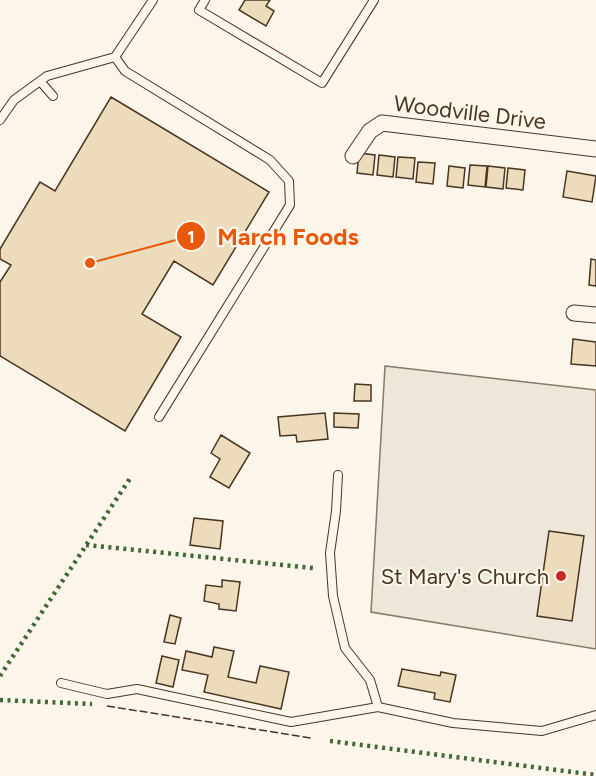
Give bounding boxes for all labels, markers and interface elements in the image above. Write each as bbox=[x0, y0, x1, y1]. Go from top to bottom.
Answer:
street label: Woodville Drive bbox=[392, 90, 548, 135]
callout: March Foods bbox=[176, 215, 371, 257]
text: March Foods bbox=[217, 222, 359, 251]
text: 1 bbox=[187, 226, 195, 248]
place label: St Mary's Church bbox=[381, 563, 549, 590]
marker: St Mary's Church bbox=[554, 569, 568, 583]

